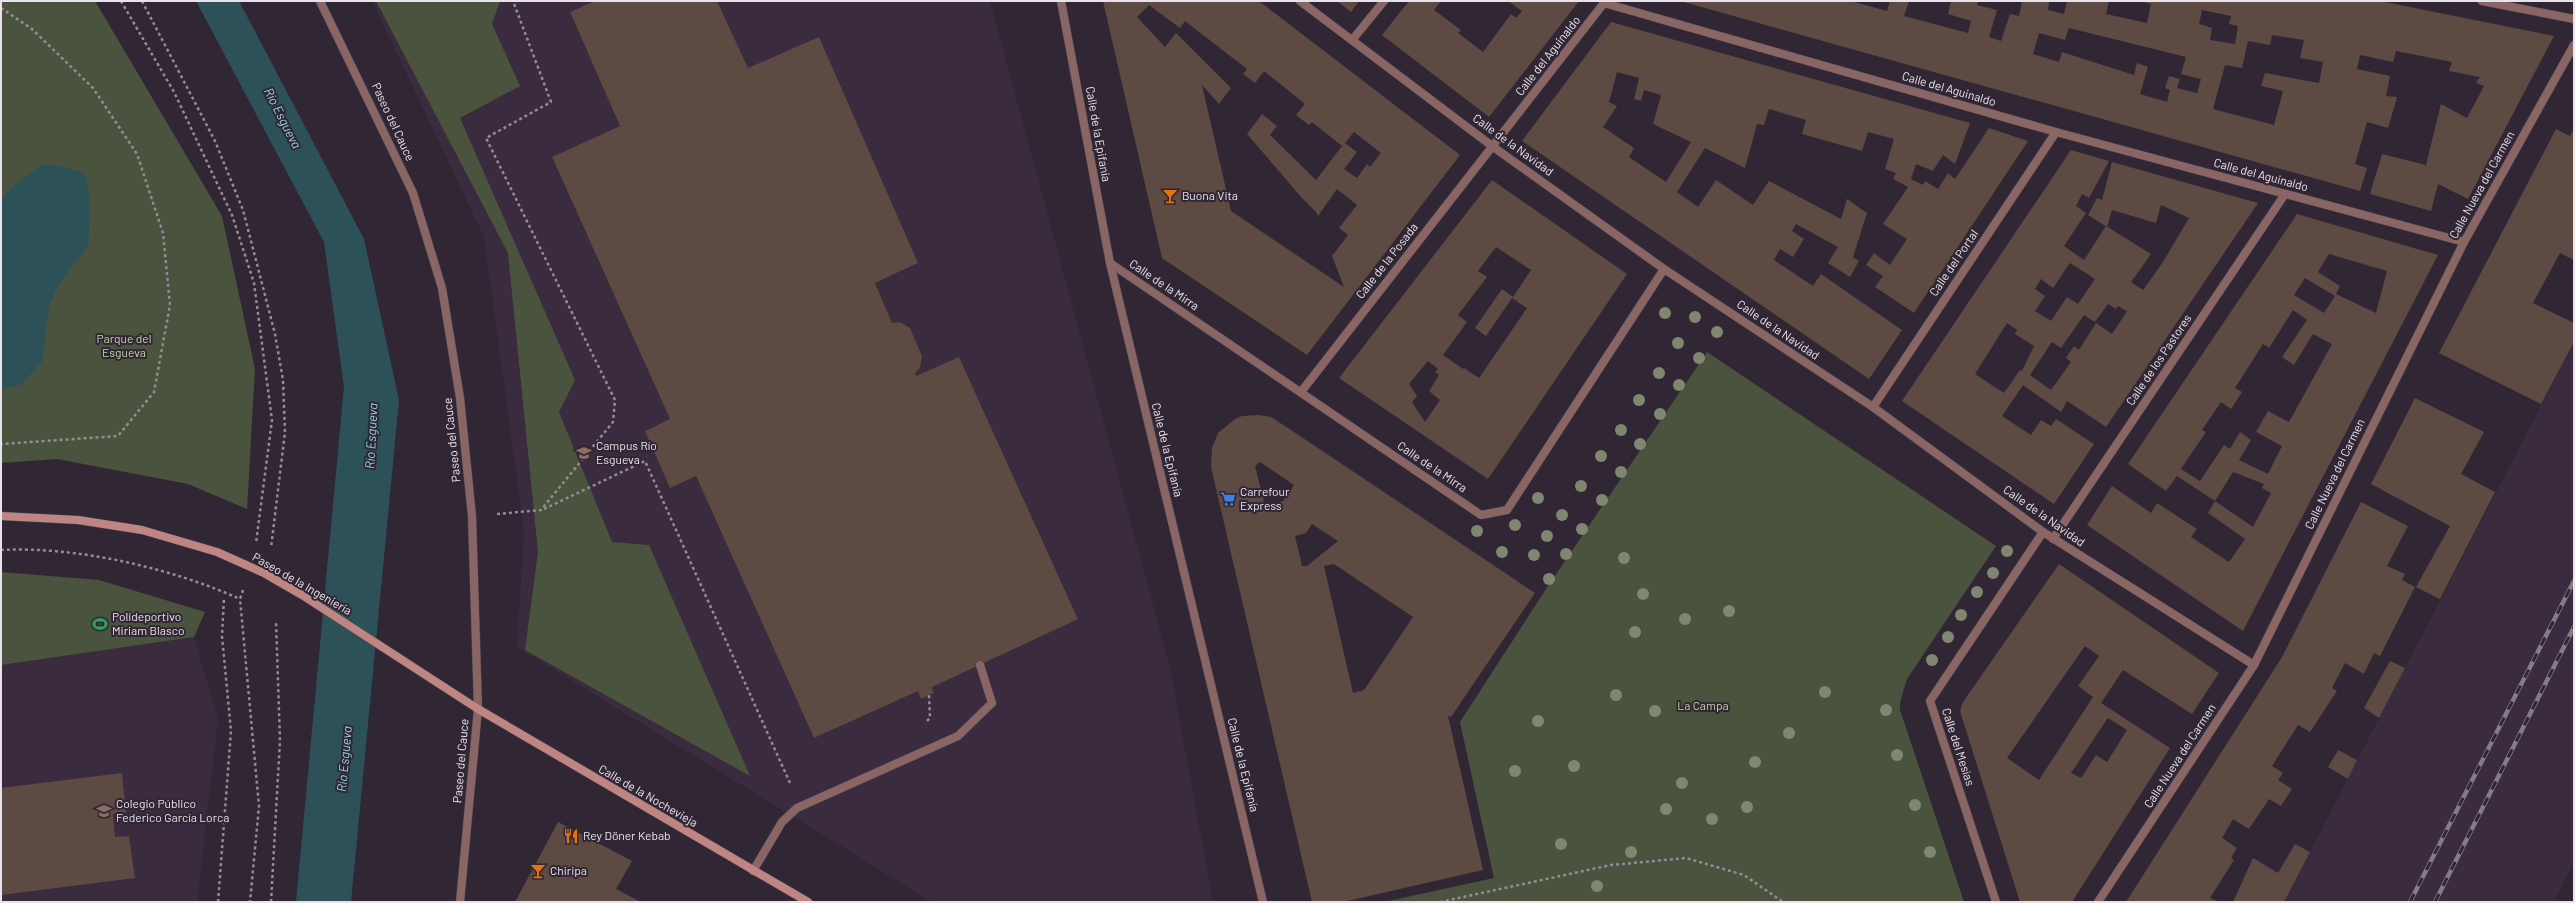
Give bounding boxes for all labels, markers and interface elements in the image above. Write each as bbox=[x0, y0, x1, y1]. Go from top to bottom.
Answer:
street label: Calle del Aguinaldo bbox=[1512, 13, 1583, 98]
street label: Calle del Aguinaldo bbox=[1901, 68, 1998, 108]
street label: Paseo del Cauce bbox=[370, 80, 418, 163]
water label: Río Esgueva bbox=[261, 85, 305, 151]
street label: Calle de la Epifanía bbox=[1084, 85, 1114, 183]
street label: Calle de la Navidad bbox=[1470, 110, 1557, 178]
street label: Calle Nueva del Carmen bbox=[2446, 128, 2517, 241]
street label: Calle del Aguinaldo bbox=[2213, 155, 2310, 193]
bar icon: Buona Vita bbox=[1161, 187, 1179, 205]
place label: Buona Vita bbox=[1182, 188, 1238, 202]
street label: Calle de la Posada bbox=[1352, 220, 1420, 301]
street label: Calle del Portal bbox=[1926, 227, 1980, 298]
street label: Calle de la Mirra bbox=[1127, 256, 1202, 313]
street label: Calle de la Navidad bbox=[1735, 296, 1822, 362]
street label: Calle de los Pastores bbox=[2123, 311, 2194, 408]
park label: Parque del Esgueva bbox=[97, 331, 152, 359]
street label: Paseo del Cauce bbox=[440, 397, 462, 483]
street label: Calle de la Epifanía bbox=[1149, 401, 1186, 498]
water label: Río Esgueva bbox=[361, 402, 381, 469]
street label: Calle Nueva del Carmen bbox=[2301, 416, 2367, 531]
place label: Campus Río Esgueva bbox=[596, 438, 657, 466]
street label: Calle de la Mirra bbox=[1395, 438, 1470, 495]
school or university icon: Campus Río Esgueva bbox=[575, 444, 593, 462]
street label: Calle de la Navidad bbox=[2001, 482, 2088, 549]
place label: Carrefour Express bbox=[1240, 484, 1290, 512]
supermarket icon: Carrefour Express bbox=[1219, 490, 1237, 508]
street label: Paseo de la Ingeniería bbox=[250, 549, 355, 617]
place label: Polideportivo Miriam Blasco bbox=[112, 609, 184, 637]
sports icon: Polideportivo Miriam Blasco bbox=[91, 615, 109, 633]
park label: La Campa bbox=[1677, 698, 1729, 712]
street label: Calle Nueva del Carmen bbox=[2140, 701, 2218, 810]
street label: Calle del Mesías bbox=[1940, 706, 1978, 788]
street label: Calle de la Epifanía bbox=[1225, 716, 1262, 813]
street label: Paseo del Cauce bbox=[449, 718, 471, 804]
water label: Río Esgueva bbox=[333, 725, 355, 793]
street label: Calle de la Nochevieja bbox=[596, 761, 701, 829]
place label: Colegio Público Federico García Lorca bbox=[116, 796, 229, 824]
school or university icon: Colegio Público Federico García Lorca bbox=[95, 802, 113, 820]
restaurant icon: Rey Döner Kebab bbox=[562, 827, 580, 845]
place label: Rey Döner Kebab bbox=[583, 828, 671, 842]
bar icon: Chiripa bbox=[529, 862, 547, 880]
place label: Chiripa bbox=[550, 863, 587, 877]

